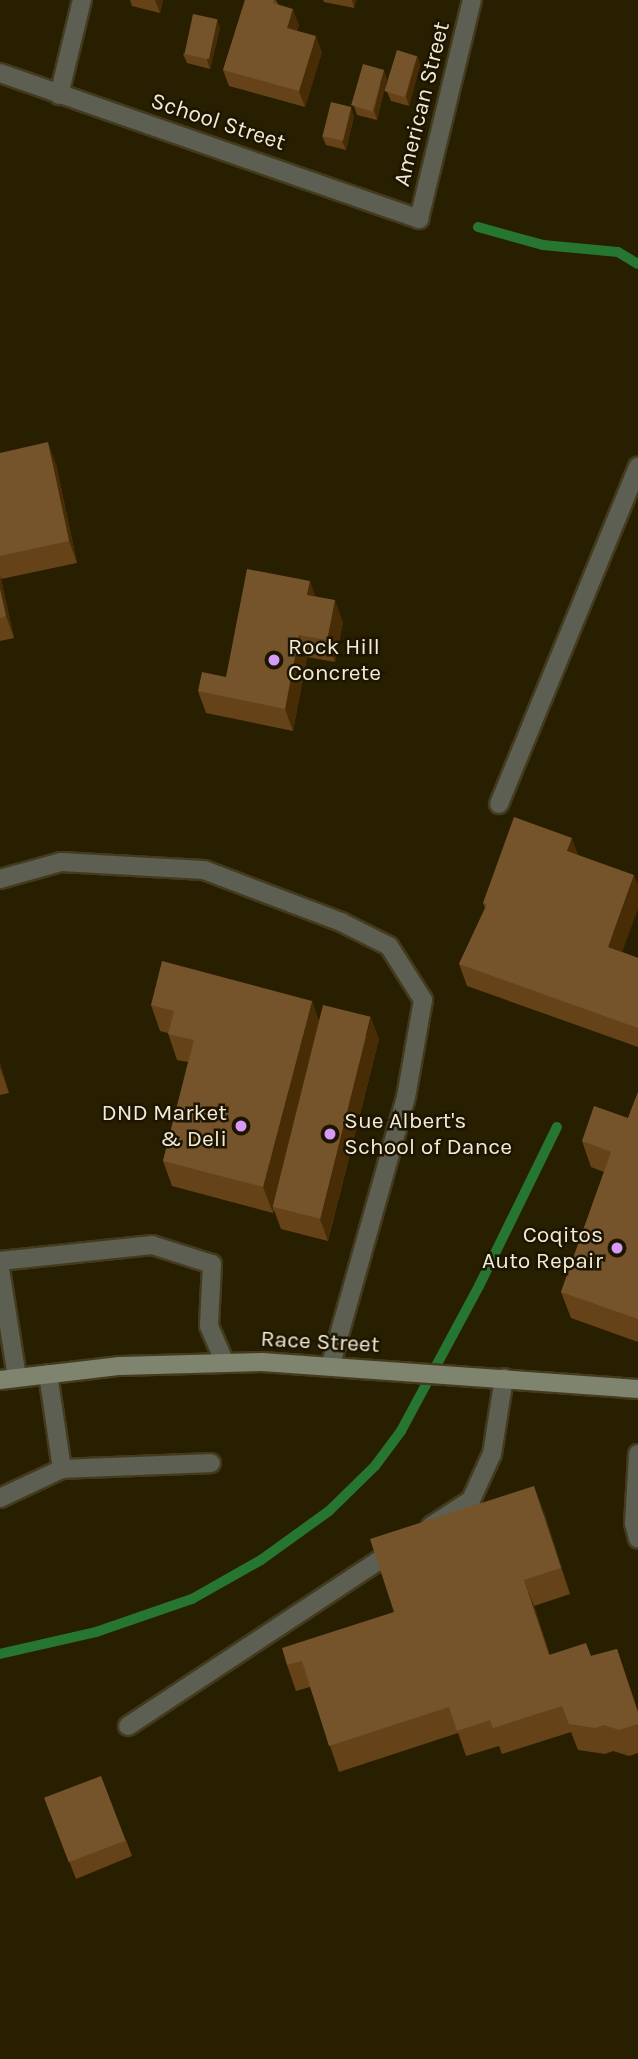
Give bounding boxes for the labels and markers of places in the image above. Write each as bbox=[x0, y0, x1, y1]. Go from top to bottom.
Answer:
place label: Rock Hill Concrete bbox=[288, 633, 381, 687]
marker: Rock Hill Concrete bbox=[266, 652, 282, 668]
place label: DND Market & Deli bbox=[102, 1099, 227, 1153]
place label: Sue Albert's School of Dance bbox=[344, 1107, 512, 1161]
marker: DND Market & Deli bbox=[233, 1118, 249, 1134]
marker: Sue Albert's School of Dance bbox=[322, 1126, 338, 1142]
place label: Coqitos Auto Repair bbox=[482, 1221, 603, 1275]
marker: Coqitos Auto Repair bbox=[609, 1240, 625, 1256]

